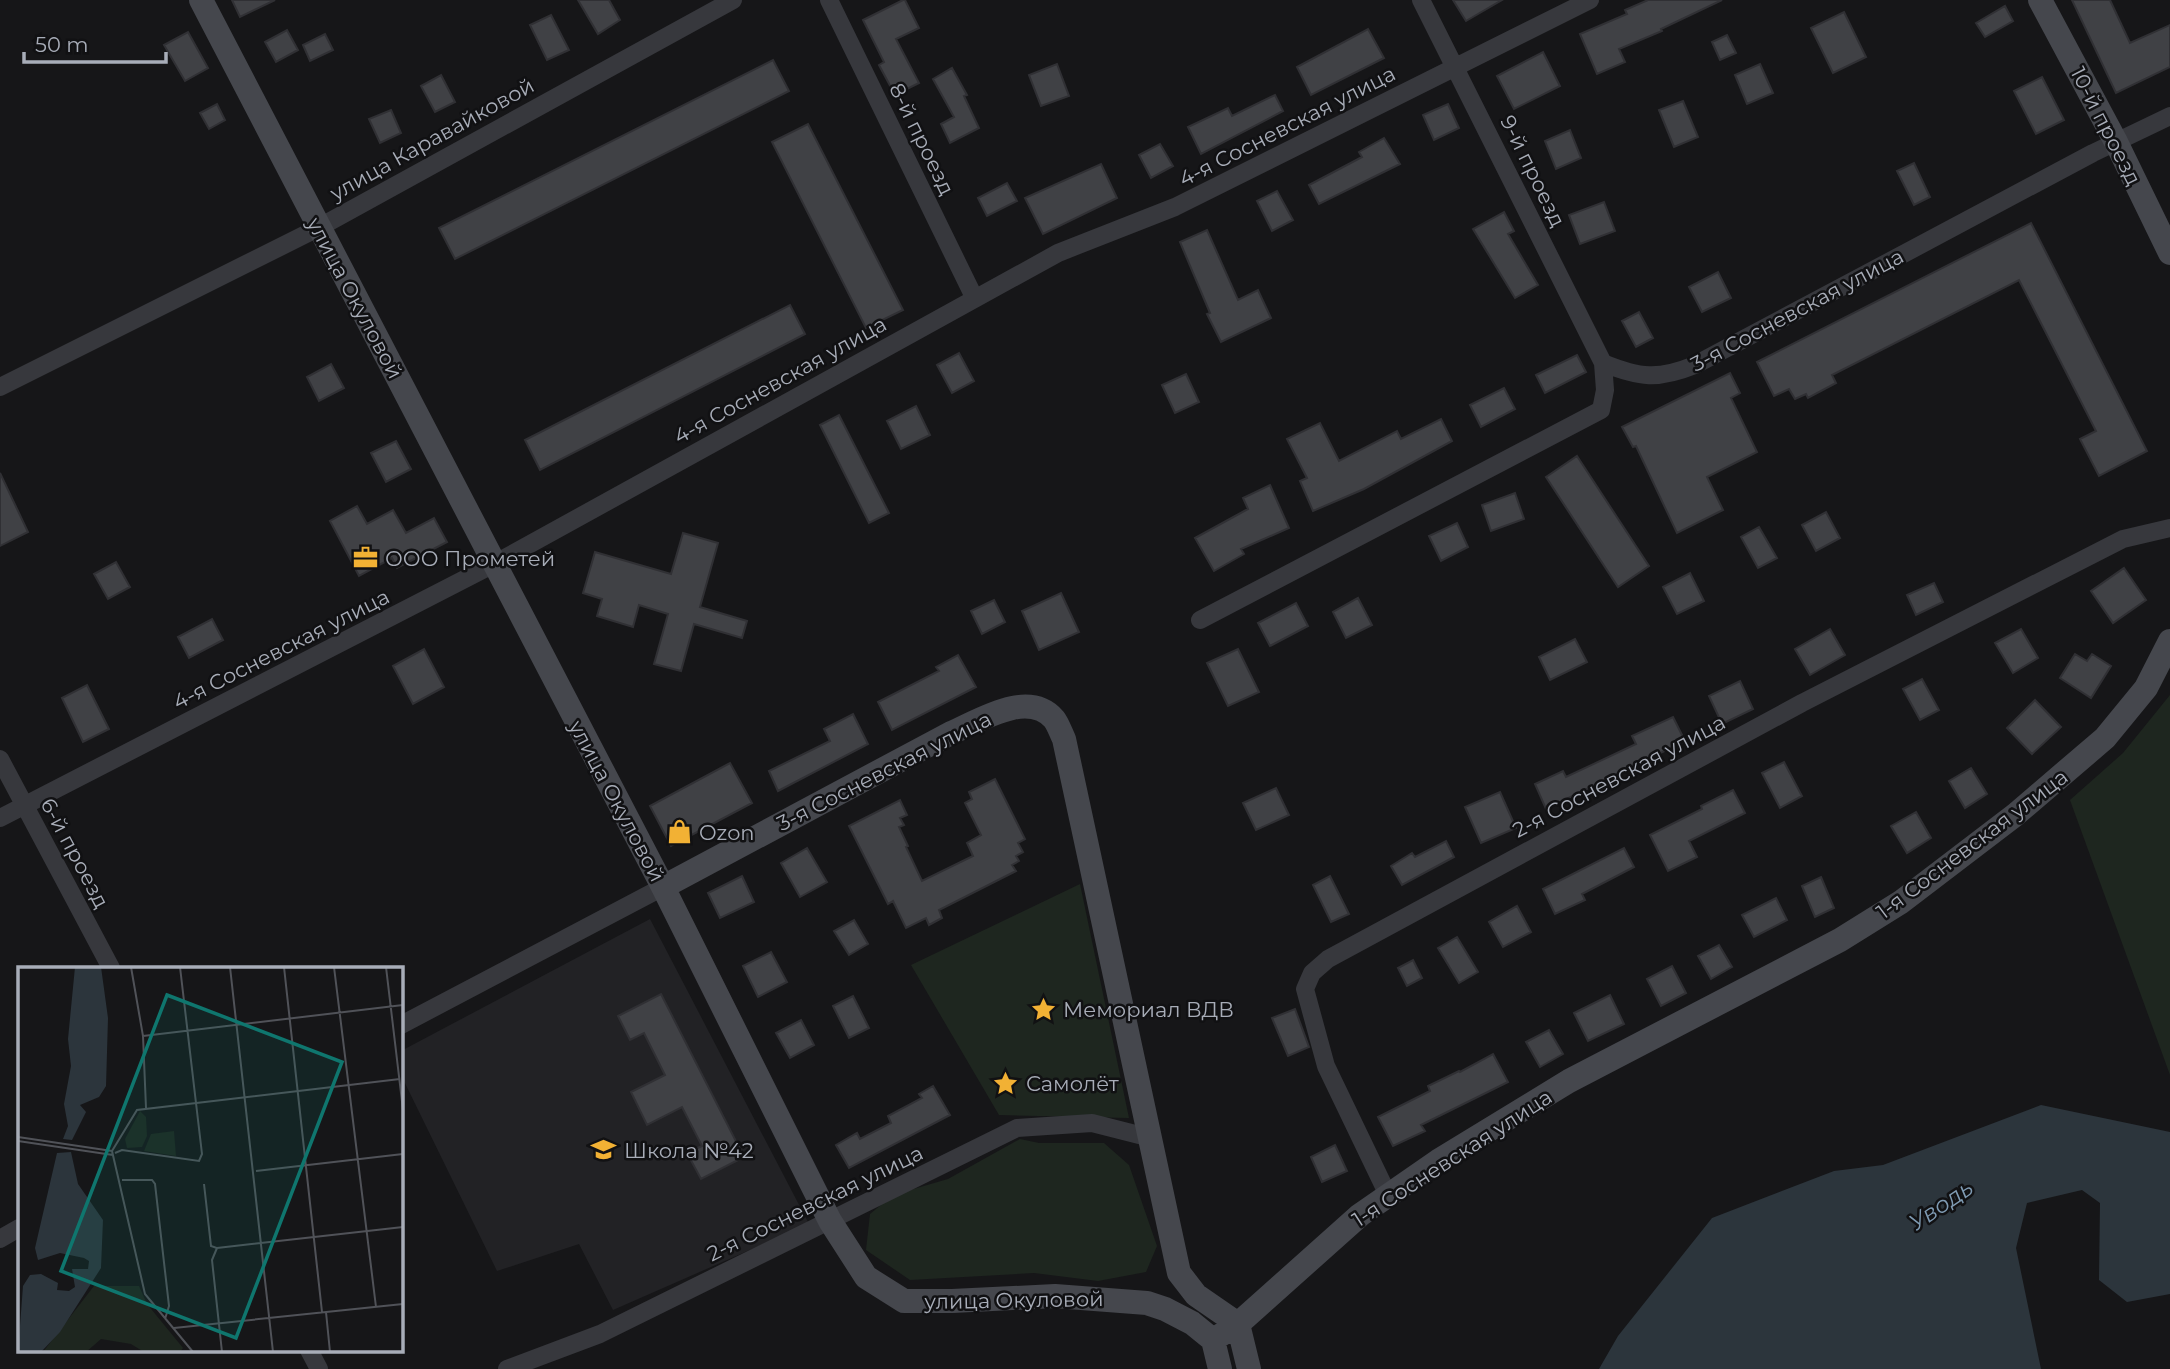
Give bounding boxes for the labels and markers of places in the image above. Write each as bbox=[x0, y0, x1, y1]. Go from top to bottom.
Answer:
office icon: ООО Прометей bbox=[351, 544, 379, 572]
place label: ООО Прометей bbox=[385, 546, 555, 571]
shop icon: Ozon bbox=[665, 818, 693, 846]
place label: Ozon bbox=[699, 820, 755, 845]
place icon: Мемориал ВДВ bbox=[1029, 995, 1057, 1023]
place label: Мемориал ВДВ bbox=[1063, 997, 1234, 1022]
place icon: Самолёт bbox=[992, 1069, 1020, 1097]
place label: Самолёт bbox=[1026, 1071, 1119, 1096]
school or university icon: Школа №42 bbox=[590, 1136, 618, 1164]
place label: Школа №42 bbox=[624, 1138, 754, 1163]

